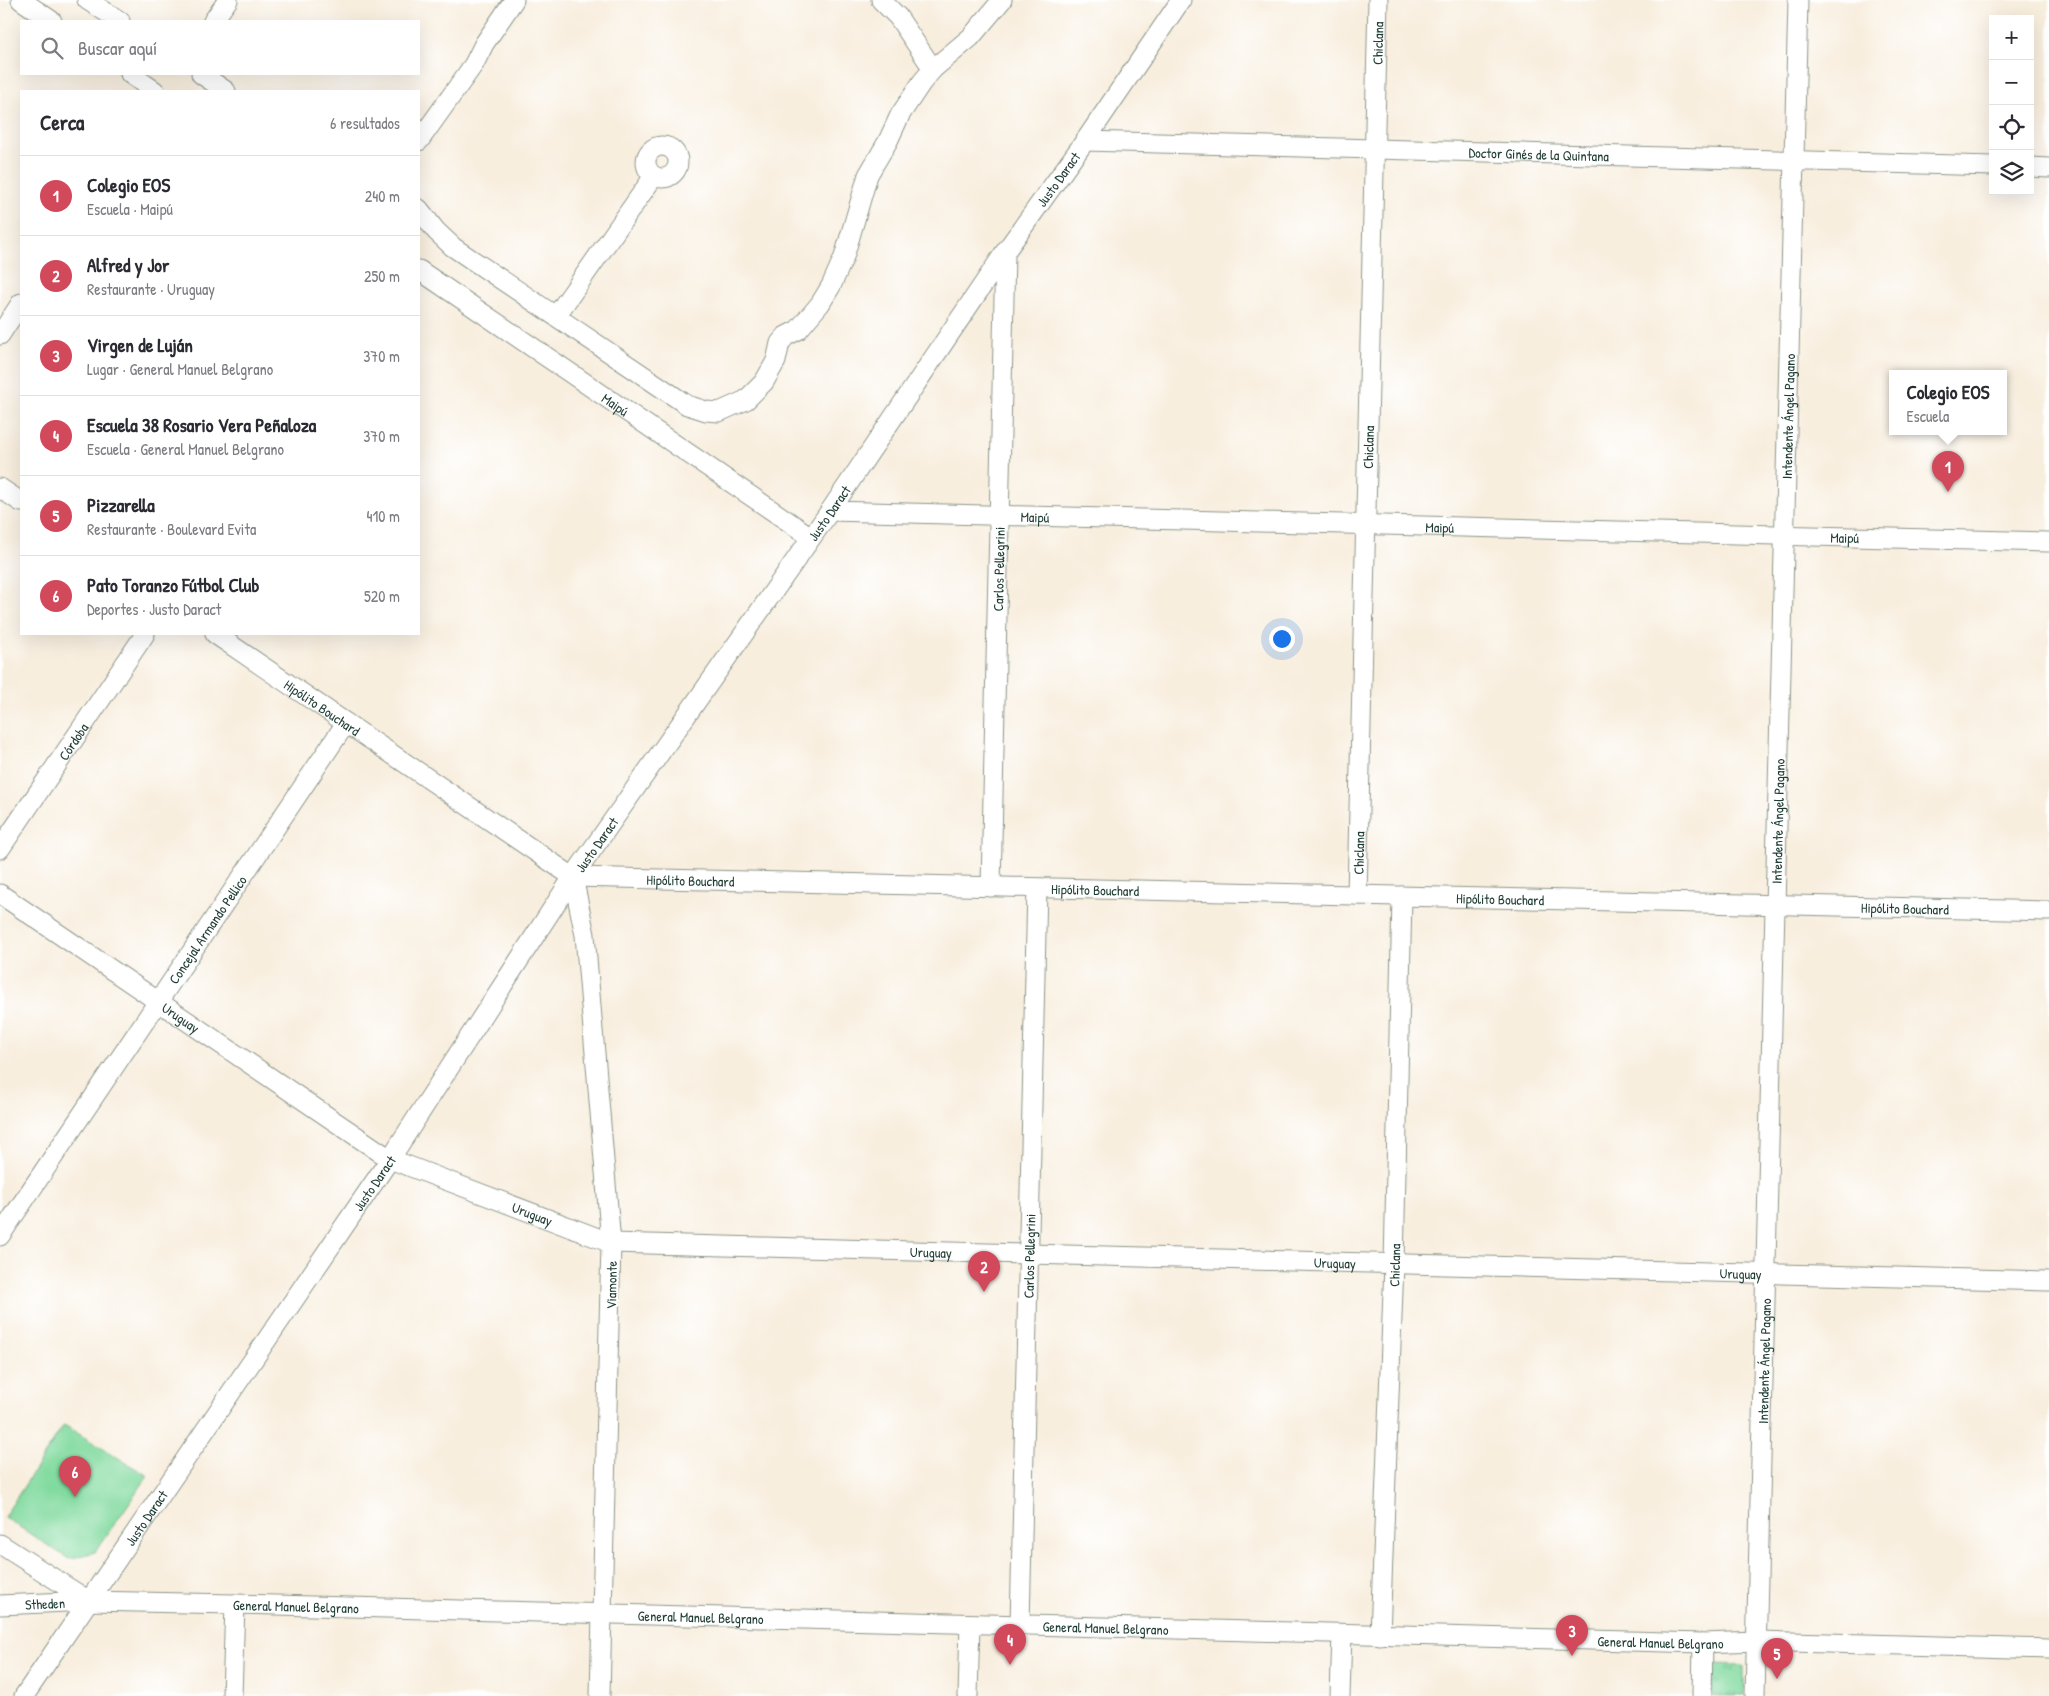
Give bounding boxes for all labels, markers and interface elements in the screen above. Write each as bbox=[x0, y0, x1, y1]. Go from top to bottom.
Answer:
map controls bbox=[1989, 15, 2034, 195]
button: + bbox=[1989, 15, 2034, 60]
search box bbox=[20, 20, 420, 75]
street label: Chiclana bbox=[1367, 21, 1387, 65]
icon: search bbox=[38, 34, 66, 62]
text: Buscar aquí bbox=[78, 35, 157, 61]
button: − bbox=[1989, 60, 2034, 105]
button: locate bbox=[1989, 105, 2034, 150]
text: Cerca bbox=[40, 108, 84, 137]
text: 6 resultados bbox=[330, 112, 400, 134]
street label: Doctor Ginés de la Quintana bbox=[1468, 142, 1610, 165]
street label: Justo Daract bbox=[1032, 148, 1084, 210]
button: layers bbox=[1989, 150, 2034, 195]
text: Colegio EOS bbox=[87, 172, 170, 198]
text: 1 bbox=[53, 185, 59, 207]
text: 240 m bbox=[365, 185, 400, 207]
text: Escuela · Maipú bbox=[87, 198, 173, 220]
text: Alfred y Jor bbox=[87, 252, 169, 278]
text: 2 bbox=[52, 265, 60, 287]
text: 250 m bbox=[364, 265, 400, 287]
text: Restaurante · Uruguay bbox=[87, 278, 215, 300]
text: Virgen de Luján bbox=[87, 332, 193, 358]
text: 3 bbox=[52, 345, 60, 367]
text: 370 m bbox=[363, 345, 400, 367]
street label: Intendente Ángel Pagano bbox=[1776, 353, 1799, 479]
text: Lugar · General Manuel Belgrano bbox=[87, 358, 273, 380]
popup bbox=[1889, 370, 2007, 435]
text: Colegio EOS bbox=[1906, 379, 1990, 405]
street label: Maipú bbox=[599, 388, 633, 420]
text: Escuela bbox=[1906, 405, 1949, 427]
text: Escuela 38 Rosario Vera Peñaloza bbox=[87, 412, 316, 438]
text: 4 bbox=[53, 425, 59, 447]
text: 370 m bbox=[363, 425, 400, 447]
street label: Chiclana bbox=[1358, 425, 1378, 469]
text: Escuela · General Manuel Belgrano bbox=[87, 438, 284, 460]
pin: 1 bbox=[1932, 451, 1964, 492]
street label: Justo Daract bbox=[803, 481, 854, 544]
text: Pizzarella bbox=[87, 492, 155, 518]
text: 5 bbox=[53, 505, 59, 527]
text: 410 m bbox=[366, 505, 400, 527]
street label: Maipú bbox=[1020, 506, 1050, 527]
street label: Maipú bbox=[1425, 517, 1455, 537]
text: Restaurante · Boulevard Evita bbox=[87, 518, 256, 540]
street label: Carlos Pellegrini bbox=[988, 526, 1009, 612]
street label: Maipú bbox=[1830, 527, 1860, 548]
text: Pato Toranzo Fútbol Club bbox=[87, 572, 259, 598]
text: 6 bbox=[53, 585, 59, 607]
text: 520 m bbox=[364, 585, 400, 607]
text: Deportes · Justo Daract bbox=[87, 598, 221, 620]
your location bbox=[1269, 626, 1295, 652]
street label: Hipólito Bouchard bbox=[281, 674, 365, 740]
street label: Córdoba bbox=[53, 718, 92, 764]
street label: Intendente Ángel Pagano bbox=[1766, 758, 1789, 884]
street label: Justo Daract bbox=[570, 813, 622, 876]
street label: Chiclana bbox=[1348, 831, 1368, 875]
street label: Hipólito Bouchard bbox=[646, 869, 735, 890]
street label: Concejal Armando Pellico bbox=[164, 871, 250, 987]
street label: Hipólito Bouchard bbox=[1051, 879, 1140, 900]
street label: Hipólito Bouchard bbox=[1456, 888, 1545, 909]
street label: Hipólito Bouchard bbox=[1861, 897, 1950, 918]
street label: Uruguay bbox=[158, 997, 204, 1038]
street label: Justo Daract bbox=[348, 1151, 400, 1214]
street label: Uruguay bbox=[510, 1197, 556, 1230]
street label: Carlos Pellegrini bbox=[1018, 1214, 1040, 1299]
street label: Uruguay bbox=[910, 1241, 952, 1263]
street label: Chiclana bbox=[1384, 1243, 1404, 1287]
pin: 2 bbox=[968, 1251, 1000, 1292]
street label: Uruguay bbox=[1314, 1252, 1356, 1273]
street label: Viamonte bbox=[601, 1260, 621, 1309]
street label: Uruguay bbox=[1719, 1263, 1762, 1284]
street label: Intendente Ángel Pagano bbox=[1752, 1298, 1775, 1424]
pin: 6 bbox=[59, 1456, 91, 1497]
street label: Justo Daract bbox=[120, 1486, 171, 1549]
street label: Stheden bbox=[24, 1593, 65, 1613]
street label: General Manuel Belgrano bbox=[233, 1594, 359, 1617]
street label: General Manuel Belgrano bbox=[638, 1605, 764, 1628]
pin: 3 bbox=[1556, 1615, 1588, 1656]
street label: General Manuel Belgrano bbox=[1042, 1616, 1169, 1639]
pin: 4 bbox=[994, 1624, 1026, 1665]
street label: General Manuel Belgrano bbox=[1597, 1631, 1724, 1653]
pin: 5 bbox=[1761, 1638, 1793, 1679]

